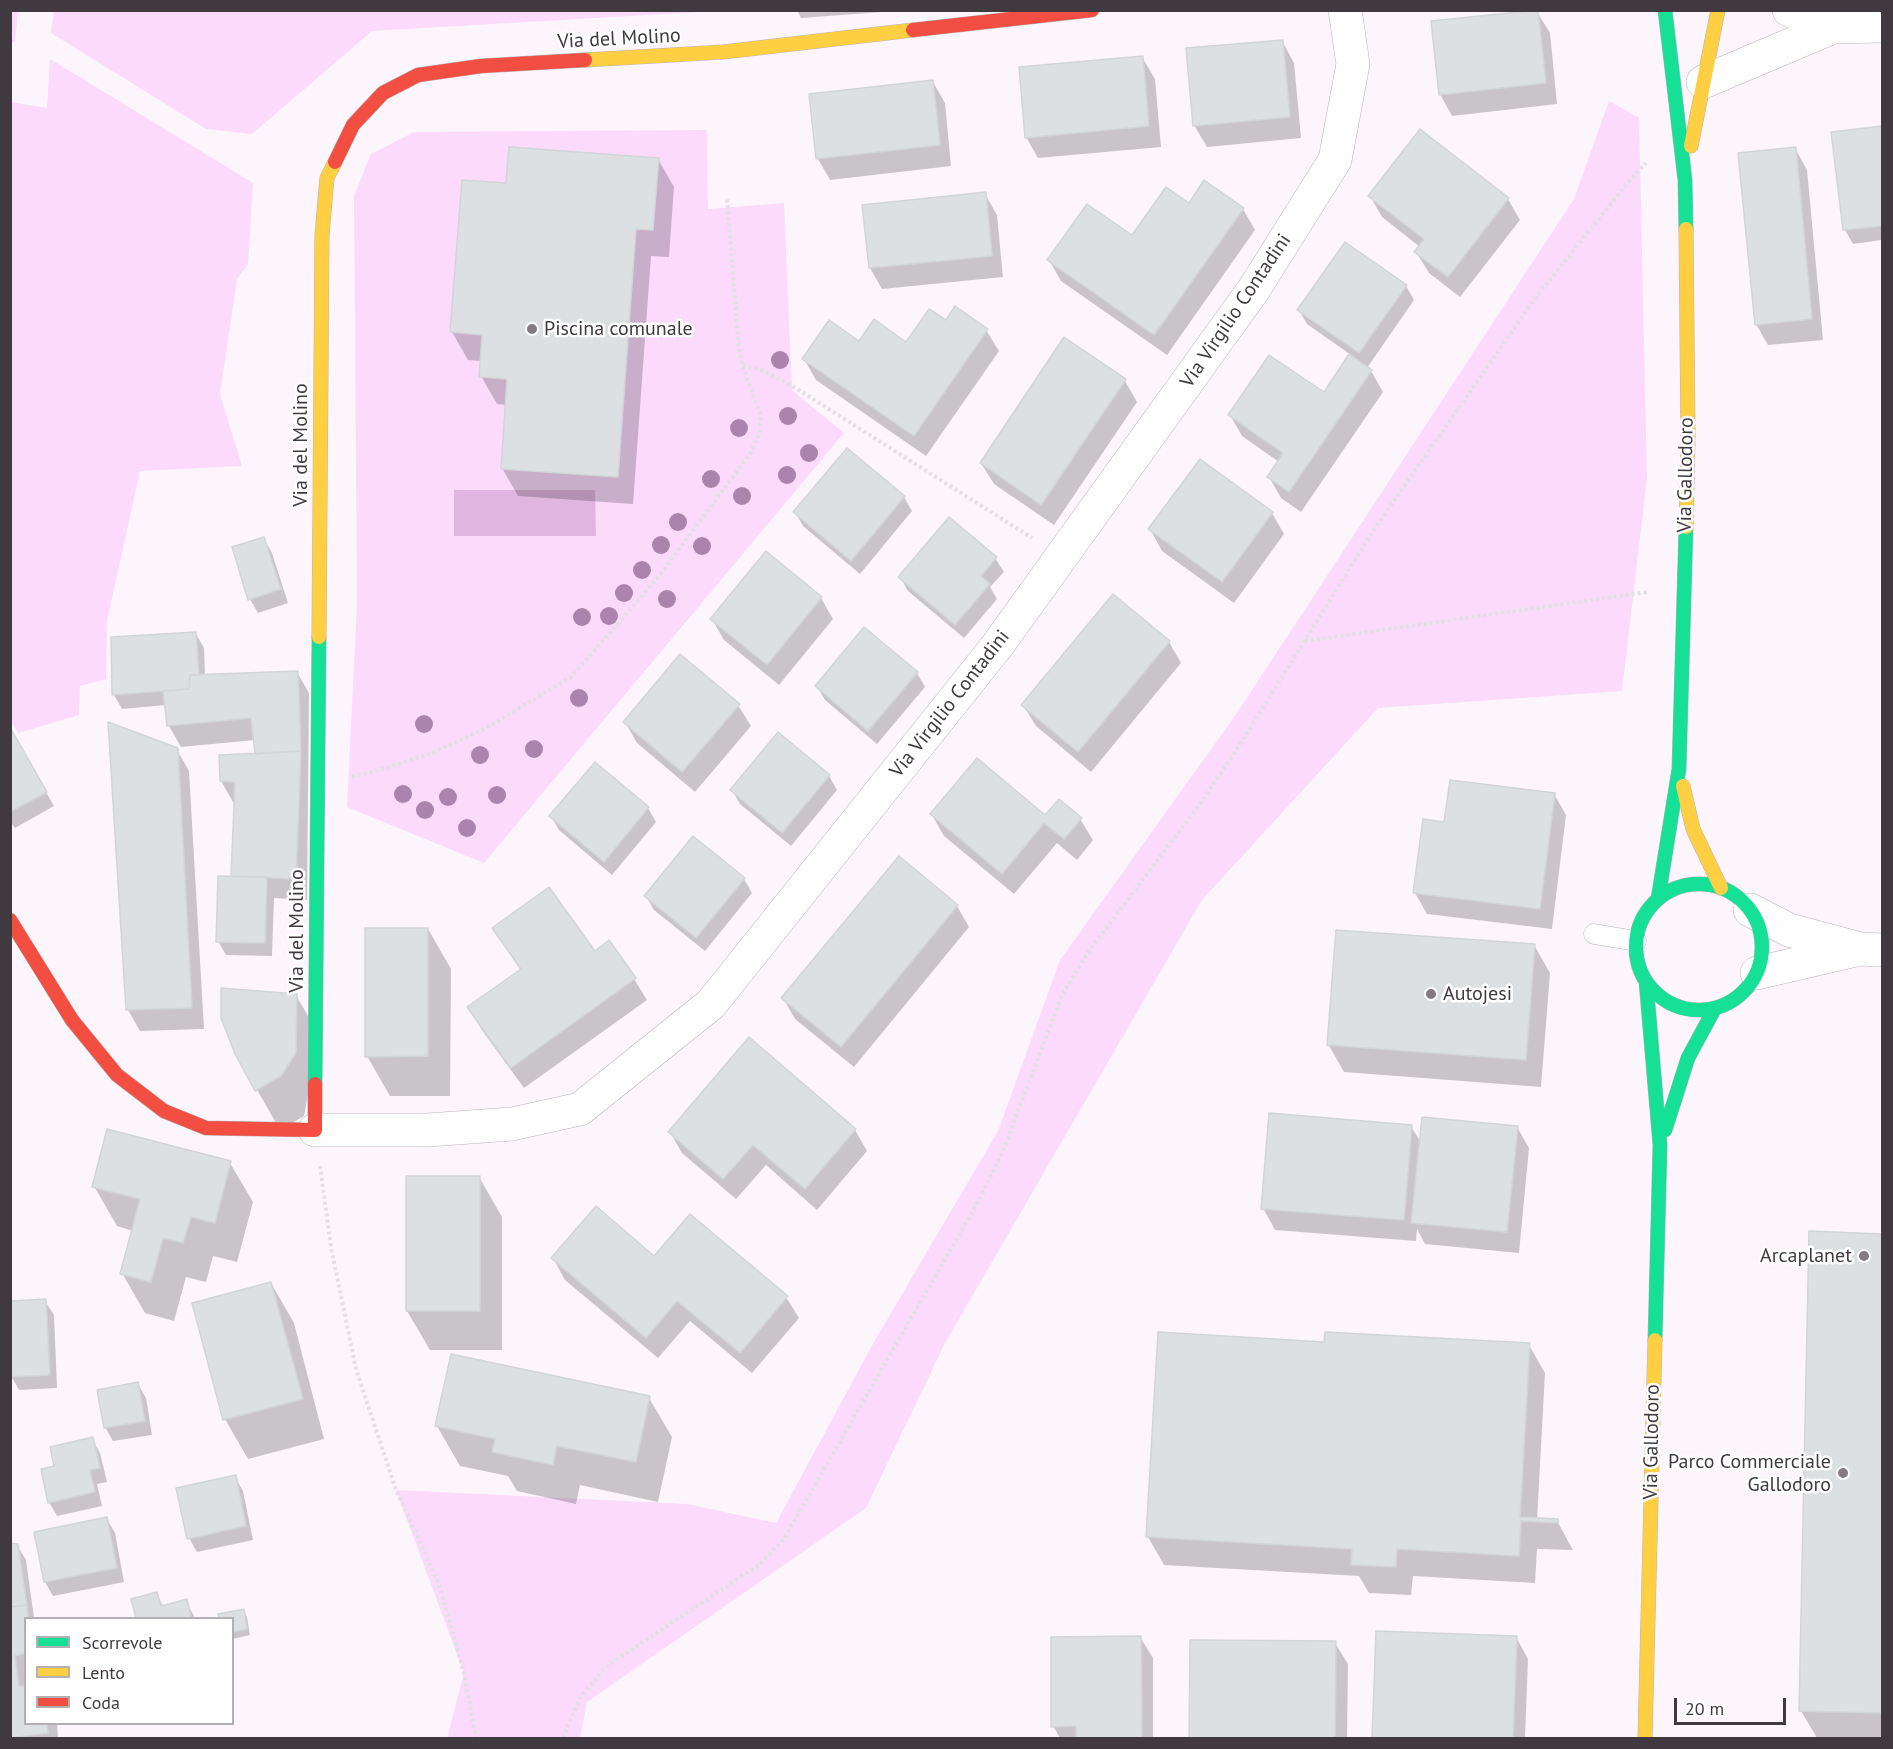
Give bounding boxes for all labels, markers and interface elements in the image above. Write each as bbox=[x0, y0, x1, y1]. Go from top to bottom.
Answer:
street label: Via del Molino bbox=[557, 24, 681, 54]
street label: Via Virgilio Contadini bbox=[1176, 230, 1296, 392]
place label: Piscina comunale bbox=[544, 317, 693, 341]
marker: Piscina comunale bbox=[525, 322, 539, 336]
street label: Via del Molino bbox=[289, 383, 313, 507]
street label: Via Gallodoro bbox=[1673, 417, 1699, 533]
street label: Via Virgilio Contadini bbox=[885, 626, 1015, 782]
street label: Via del Molino bbox=[285, 869, 309, 993]
place label: Autojesi bbox=[1443, 982, 1512, 1006]
marker: Autojesi bbox=[1424, 987, 1438, 1001]
place label: Arcaplanet bbox=[1760, 1244, 1852, 1268]
marker: Arcaplanet bbox=[1857, 1249, 1871, 1263]
street label: Via Gallodoro bbox=[1639, 1384, 1665, 1500]
place label: Parco Commerciale Gallodoro bbox=[1668, 1450, 1831, 1497]
marker: Parco Commerciale Gallodoro bbox=[1836, 1466, 1850, 1480]
legend bbox=[24, 1617, 234, 1725]
text: Scorrevole bbox=[82, 1631, 162, 1654]
text: Lento bbox=[82, 1661, 125, 1684]
scale bar bbox=[1677, 1686, 1790, 1724]
text: Coda bbox=[82, 1691, 120, 1714]
text: 20 m bbox=[1685, 1697, 1724, 1720]

